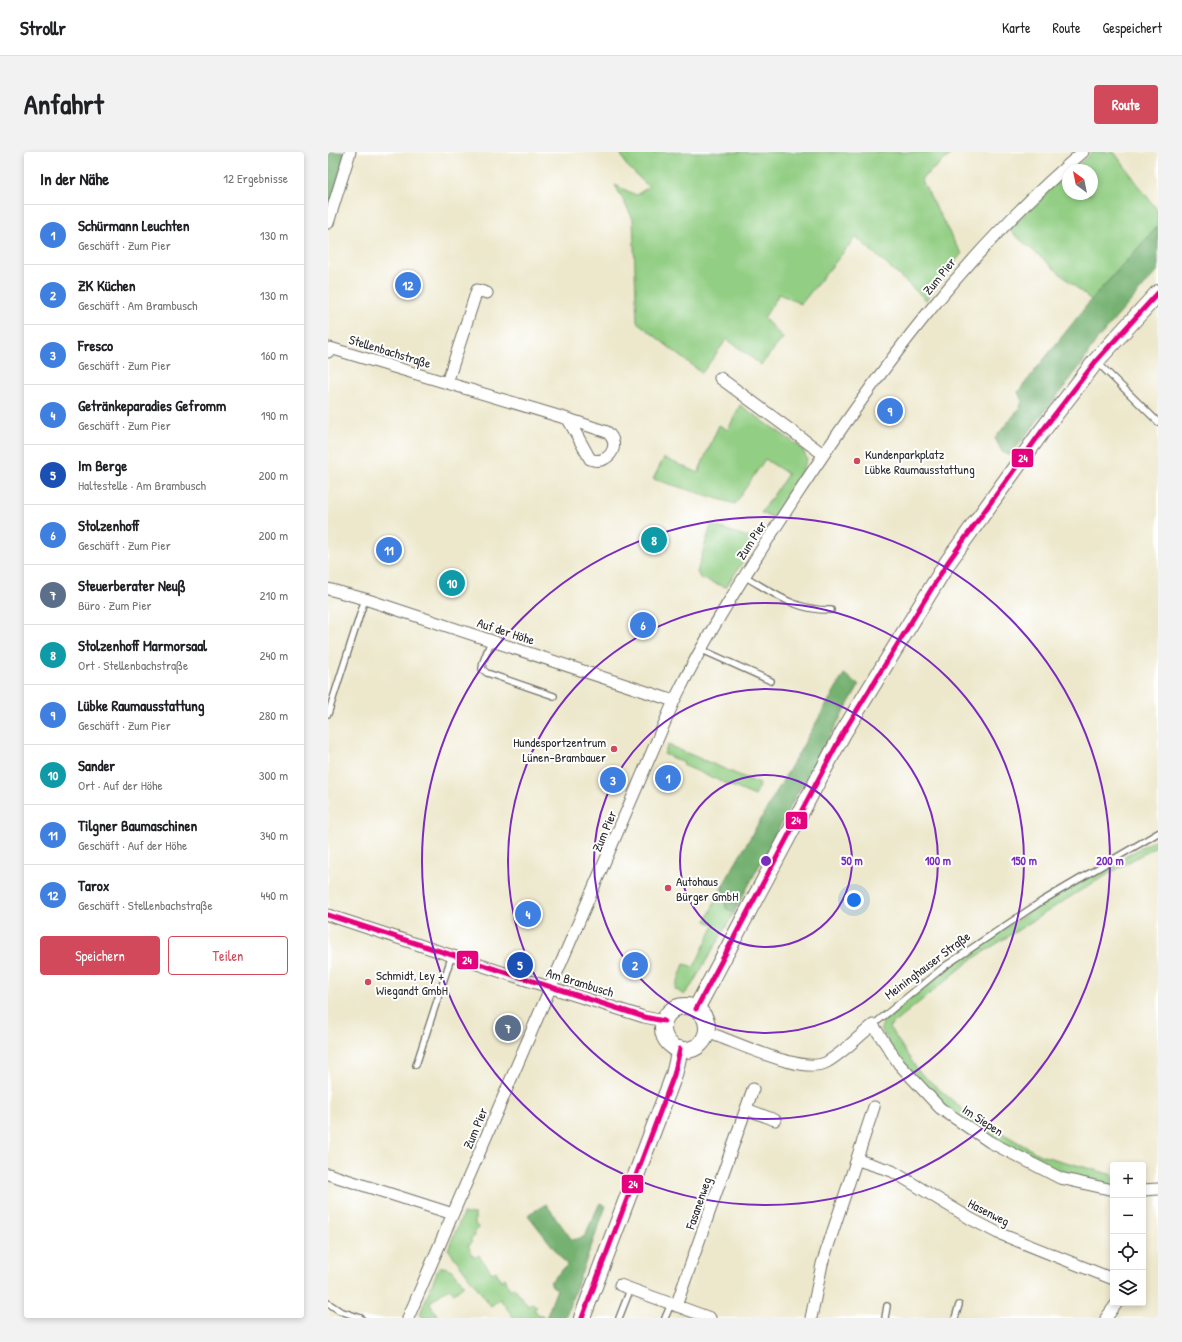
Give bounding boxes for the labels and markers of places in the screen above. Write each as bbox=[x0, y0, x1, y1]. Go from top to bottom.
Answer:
pin: 12 bbox=[395, 270, 421, 300]
pin: 9 bbox=[877, 396, 903, 426]
place label: Kundenparkplatz Lübke Raumausstattung bbox=[865, 445, 975, 478]
marker: Kundenparkplatz Lübke Raumausstattung bbox=[852, 456, 862, 466]
pin: 8 bbox=[641, 525, 667, 555]
pin: 11 bbox=[376, 535, 402, 565]
pin: 10 bbox=[439, 568, 465, 598]
pin: 6 bbox=[630, 610, 656, 640]
place label: Hundesportzentrum Lünen-Brambauer bbox=[513, 733, 606, 766]
marker: Hundesportzentrum Lünen-Brambauer bbox=[609, 744, 619, 754]
pin: 1 bbox=[655, 763, 681, 793]
pin: 3 bbox=[600, 765, 626, 795]
centre of rings bbox=[759, 854, 773, 868]
place label: Autohaus Bürger GmbH bbox=[676, 872, 738, 905]
marker: Autohaus Bürger GmbH bbox=[663, 883, 673, 893]
pin: 4 bbox=[515, 899, 541, 929]
pin: 5 bbox=[507, 950, 533, 980]
pin: 2 bbox=[622, 950, 648, 980]
place label: Schmidt, Ley + Wiegandt GmbH bbox=[376, 966, 448, 999]
marker: Schmidt, Ley + Wiegandt GmbH bbox=[363, 977, 373, 987]
pin: 7 bbox=[495, 1013, 521, 1043]

